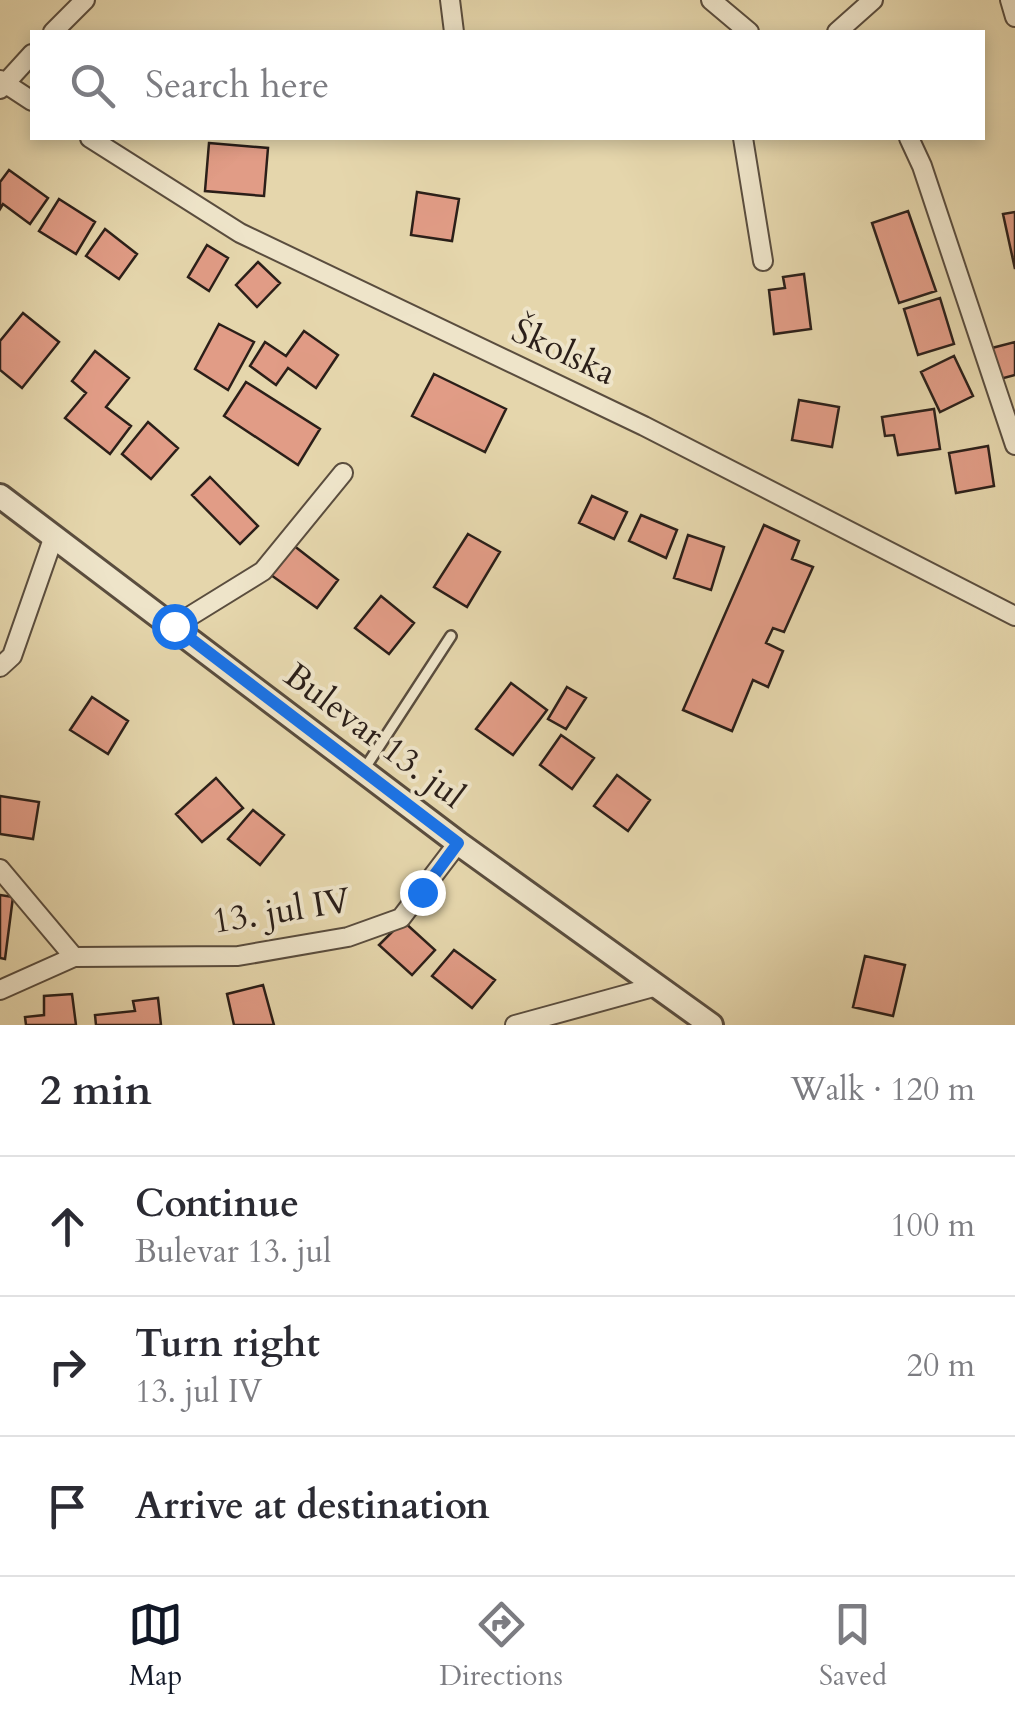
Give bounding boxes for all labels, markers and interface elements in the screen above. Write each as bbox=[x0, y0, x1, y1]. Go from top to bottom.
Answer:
search box bbox=[30, 30, 985, 140]
icon: search bbox=[65, 58, 120, 113]
text: Search here bbox=[145, 59, 329, 111]
street label: Školska bbox=[504, 307, 623, 397]
route start bbox=[152, 604, 198, 650]
street label: Bulevar 13. jul bbox=[274, 652, 475, 820]
route end bbox=[400, 870, 446, 916]
street label: 13. jul IV bbox=[209, 876, 354, 946]
text: 2 min bbox=[40, 1062, 152, 1119]
text: Walk · 120 m bbox=[790, 1068, 975, 1112]
text: Continue bbox=[135, 1178, 299, 1230]
icon: ahead bbox=[40, 1199, 95, 1254]
text: 100 m bbox=[890, 1204, 975, 1248]
text: Bulevar 13. jul bbox=[135, 1230, 331, 1274]
text: Turn right bbox=[135, 1318, 320, 1370]
icon: right bbox=[40, 1339, 95, 1394]
text: 20 m bbox=[907, 1344, 975, 1388]
text: 13. jul IV bbox=[135, 1370, 262, 1414]
icon: arrive bbox=[40, 1479, 95, 1534]
text: Arrive at destination bbox=[135, 1480, 490, 1532]
tab: Map bbox=[128, 1597, 183, 1695]
tab: Directions bbox=[439, 1597, 563, 1695]
tab: Saved bbox=[819, 1597, 887, 1695]

